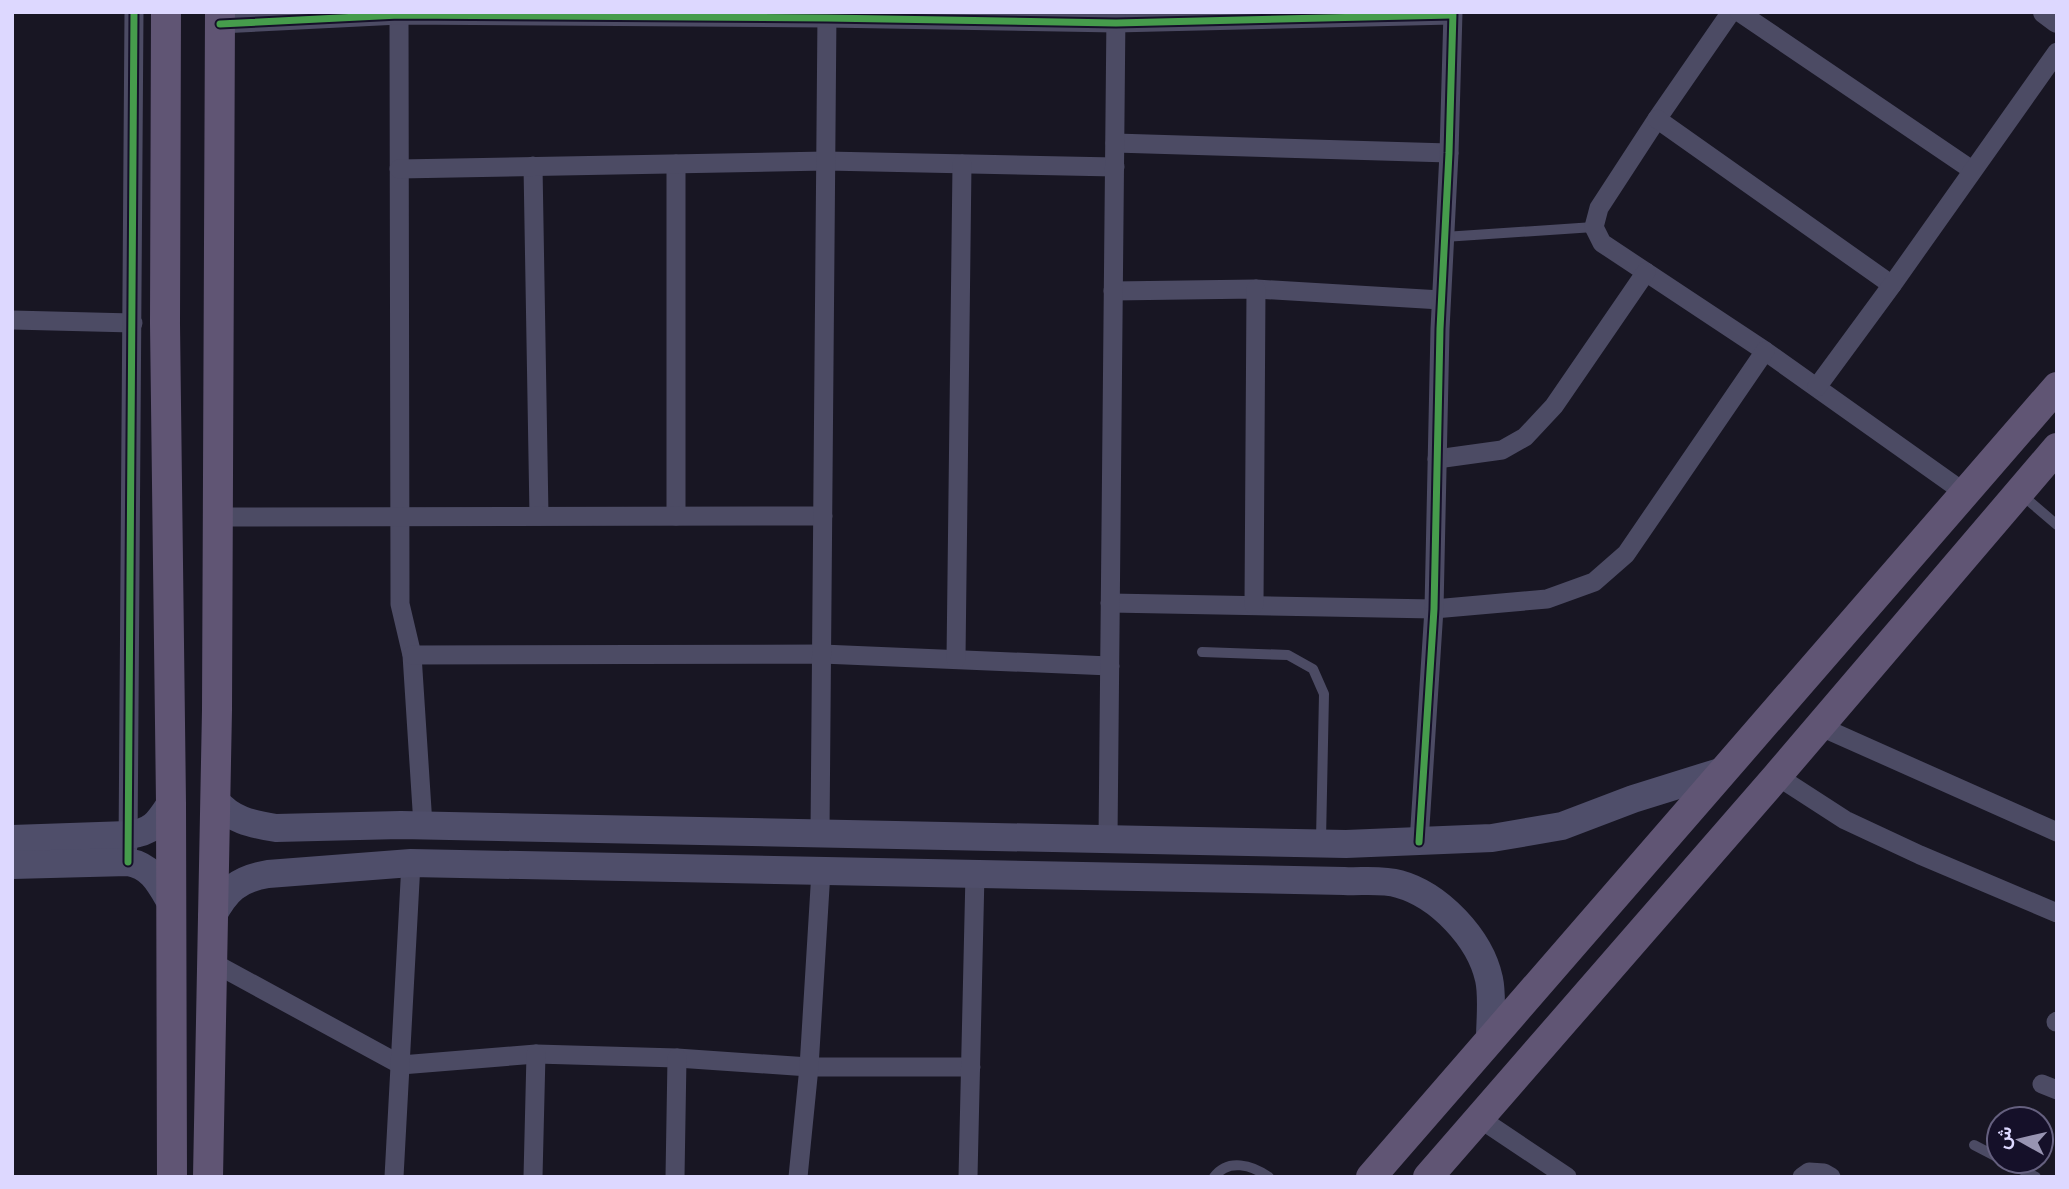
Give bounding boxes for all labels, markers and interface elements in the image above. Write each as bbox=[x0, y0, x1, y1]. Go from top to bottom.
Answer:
north arrow bbox=[1985, 1105, 2055, 1175]
text: ش bbox=[1987, 1124, 2019, 1151]

